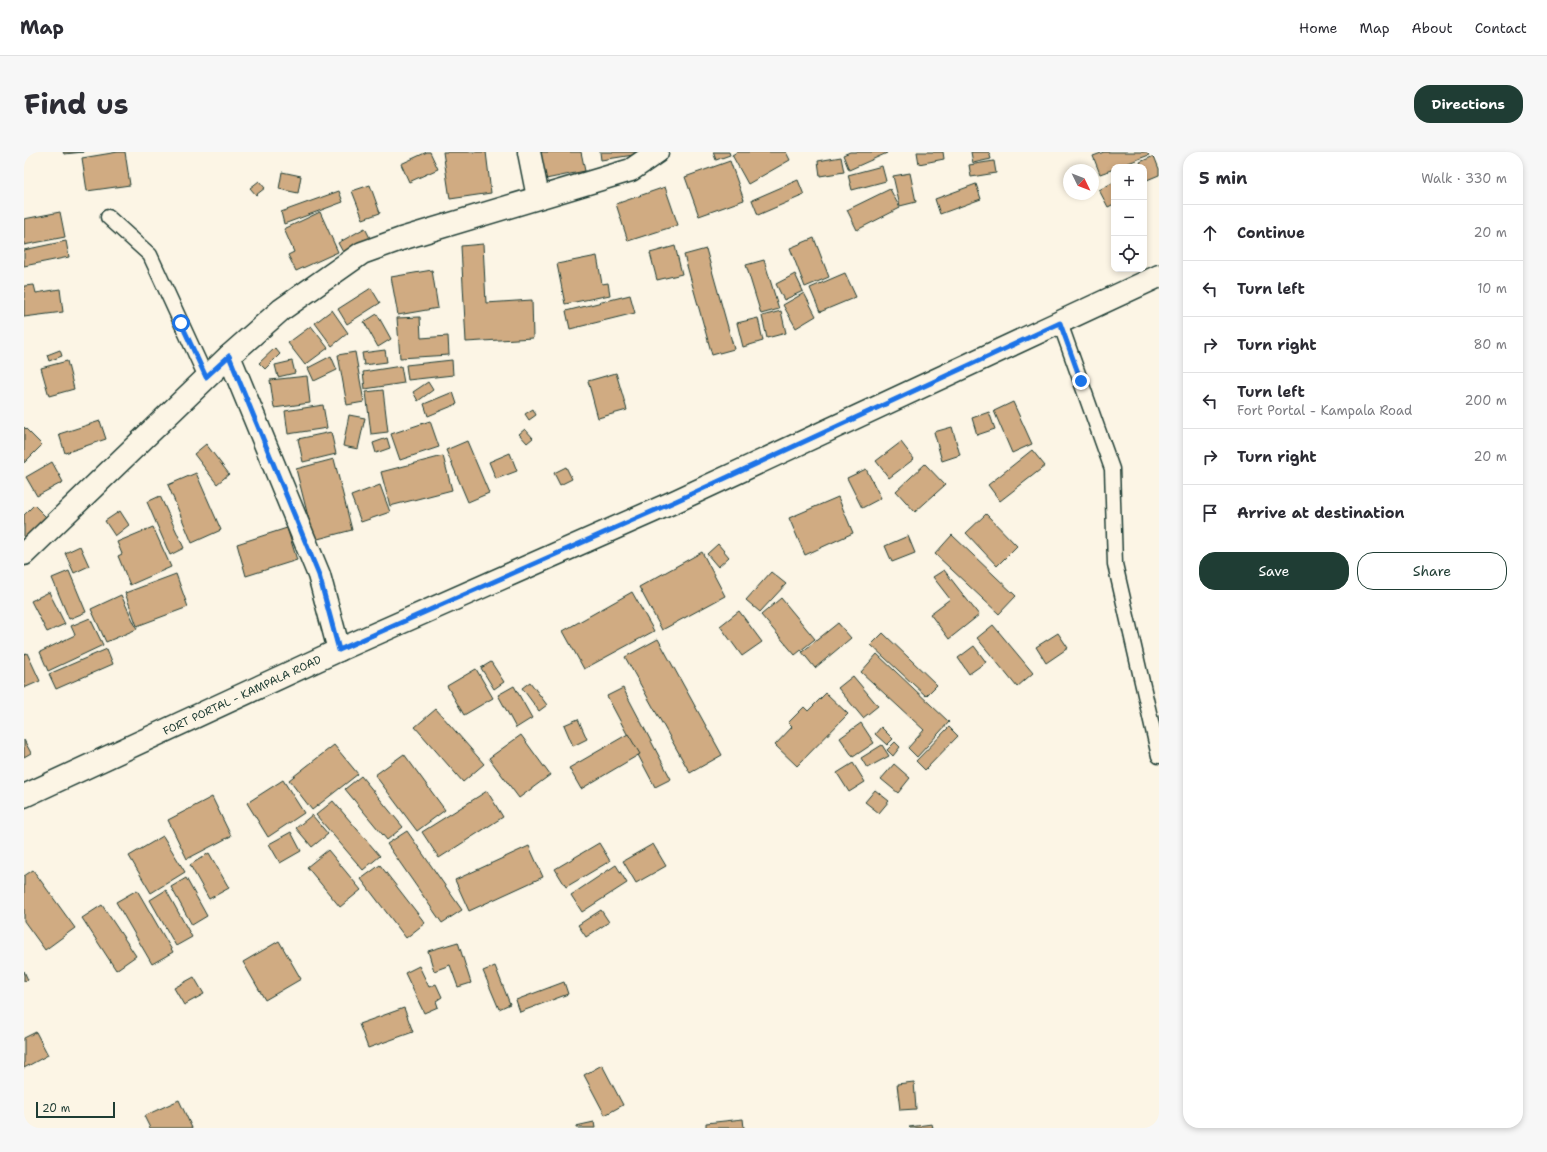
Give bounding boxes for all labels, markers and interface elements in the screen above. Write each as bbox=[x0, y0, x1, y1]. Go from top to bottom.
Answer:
text: Map bbox=[20, 15, 64, 40]
text: Home bbox=[1299, 19, 1338, 37]
text: Map bbox=[1360, 19, 1390, 37]
text: About bbox=[1412, 19, 1453, 37]
text: Contact bbox=[1475, 19, 1527, 37]
text: Find us bbox=[24, 85, 129, 123]
button: Directions bbox=[1414, 85, 1523, 123]
north arrow bbox=[1063, 164, 1099, 200]
map controls bbox=[1111, 164, 1147, 272]
button: + bbox=[1111, 164, 1147, 200]
text: 5 min bbox=[1199, 167, 1247, 189]
text: Walk · 330 m bbox=[1421, 170, 1507, 187]
button: − bbox=[1111, 200, 1147, 236]
icon: ahead bbox=[1199, 222, 1221, 244]
text: Continue bbox=[1237, 223, 1305, 243]
text: 20 m bbox=[1474, 224, 1507, 241]
button: locate bbox=[1111, 236, 1147, 272]
icon: left bbox=[1199, 278, 1221, 300]
text: Turn left bbox=[1237, 279, 1305, 299]
text: 10 m bbox=[1477, 280, 1507, 297]
route start bbox=[172, 314, 190, 332]
icon: right bbox=[1199, 334, 1221, 356]
text: Turn right bbox=[1237, 335, 1317, 355]
text: 80 m bbox=[1473, 336, 1507, 353]
route end bbox=[1072, 372, 1090, 390]
text: Turn left bbox=[1237, 382, 1305, 402]
icon: left bbox=[1199, 390, 1221, 412]
text: 200 m bbox=[1465, 392, 1507, 409]
text: Fort Portal - Kampala Road bbox=[1237, 402, 1412, 419]
icon: right bbox=[1199, 446, 1221, 468]
text: Turn right bbox=[1237, 447, 1317, 467]
text: 20 m bbox=[1474, 448, 1507, 465]
icon: arrive bbox=[1199, 502, 1221, 524]
text: Arrive at destination bbox=[1237, 503, 1405, 523]
button: Save bbox=[1199, 552, 1349, 590]
button: Share bbox=[1357, 552, 1507, 590]
street label: FORT PORTAL - KAMPALA ROAD bbox=[161, 652, 324, 739]
scale bar bbox=[36, 1100, 115, 1119]
text: 20 m bbox=[42, 1101, 70, 1116]

